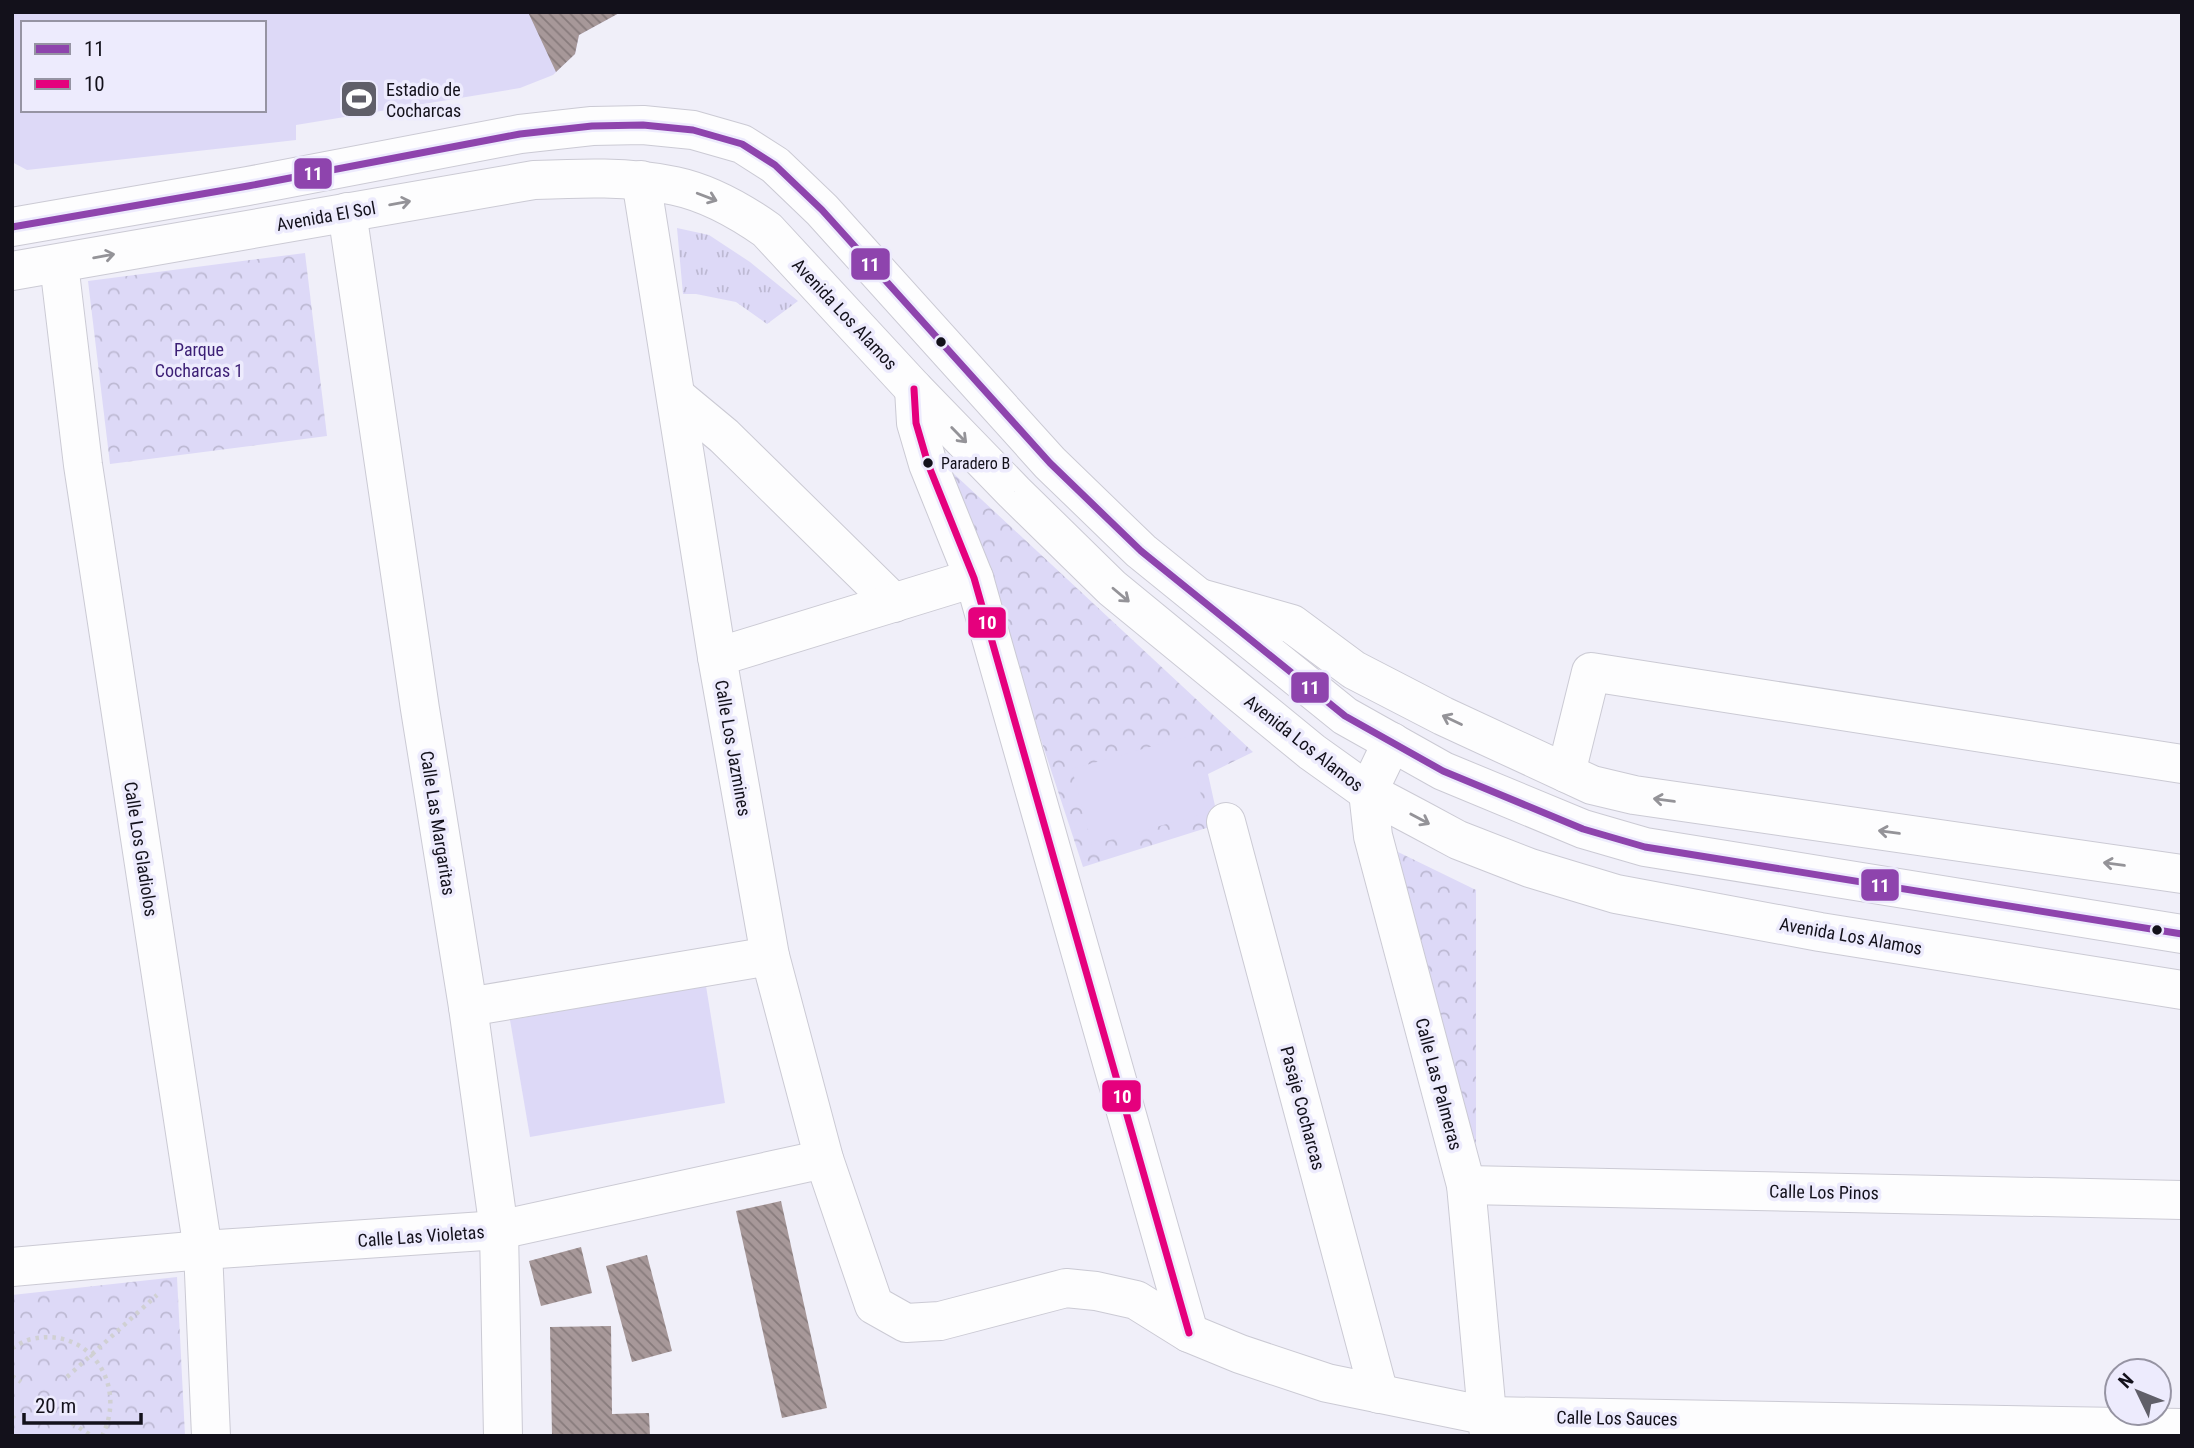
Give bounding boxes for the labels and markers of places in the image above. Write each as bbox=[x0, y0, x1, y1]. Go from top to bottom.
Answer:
sports icon: Estadio de Cocharcas bbox=[338, 78, 380, 120]
place label: Estadio de Cocharcas bbox=[386, 79, 461, 121]
unlabelled marker bbox=[934, 335, 948, 349]
place label: Paradero B bbox=[941, 454, 1010, 473]
marker: Paradero B bbox=[921, 456, 935, 470]
unlabelled marker bbox=[2150, 923, 2164, 937]

